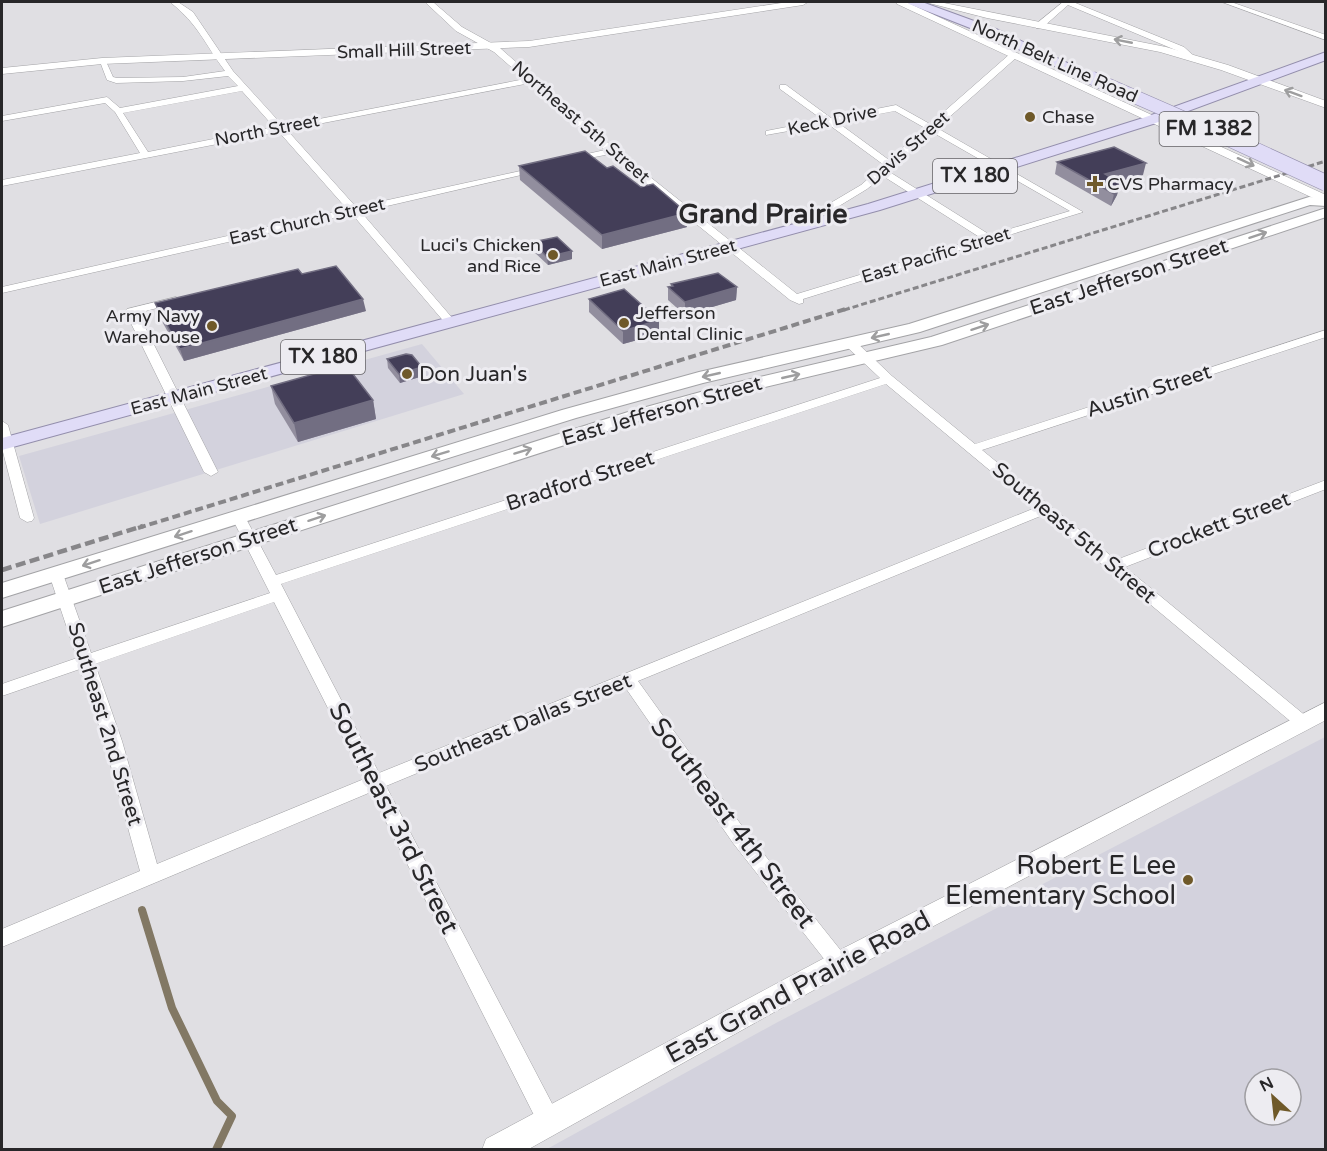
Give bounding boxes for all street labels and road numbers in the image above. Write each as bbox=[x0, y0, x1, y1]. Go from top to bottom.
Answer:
street label: North Belt Line Road bbox=[969, 15, 1141, 107]
street label: Small Hill Street bbox=[337, 37, 472, 63]
street label: Northeast 5th Street bbox=[508, 56, 655, 188]
street label: Keck Drive bbox=[785, 100, 879, 140]
street label: Davis Street bbox=[862, 106, 954, 190]
street label: North Street bbox=[213, 109, 321, 151]
road number: FM 1382 bbox=[1160, 112, 1258, 146]
road number: TX 180 bbox=[933, 159, 1017, 193]
street label: East Church Street bbox=[227, 192, 387, 250]
street label: East Pacific Street bbox=[859, 222, 1013, 288]
street label: East Jefferson Street bbox=[1027, 233, 1231, 321]
street label: East Main Street bbox=[597, 234, 739, 292]
road number: TX 180 bbox=[281, 340, 365, 374]
street label: Austin Street bbox=[1083, 359, 1215, 423]
street label: East Main Street bbox=[128, 362, 270, 420]
street label: East Jefferson Street bbox=[559, 370, 765, 452]
street label: Bradford Street bbox=[503, 445, 657, 517]
street label: Southeast 5th Street bbox=[987, 457, 1161, 609]
street label: Crockett Street bbox=[1144, 486, 1294, 564]
street label: East Jefferson Street bbox=[96, 512, 300, 600]
street label: Southeast 2nd Street bbox=[62, 619, 148, 829]
street label: Southeast Dallas Street bbox=[411, 668, 635, 778]
street label: Southeast 3rd Street bbox=[322, 697, 466, 939]
street label: Southeast 4th Street bbox=[644, 712, 822, 934]
street label: East Grand Prairie Road bbox=[661, 904, 935, 1070]

